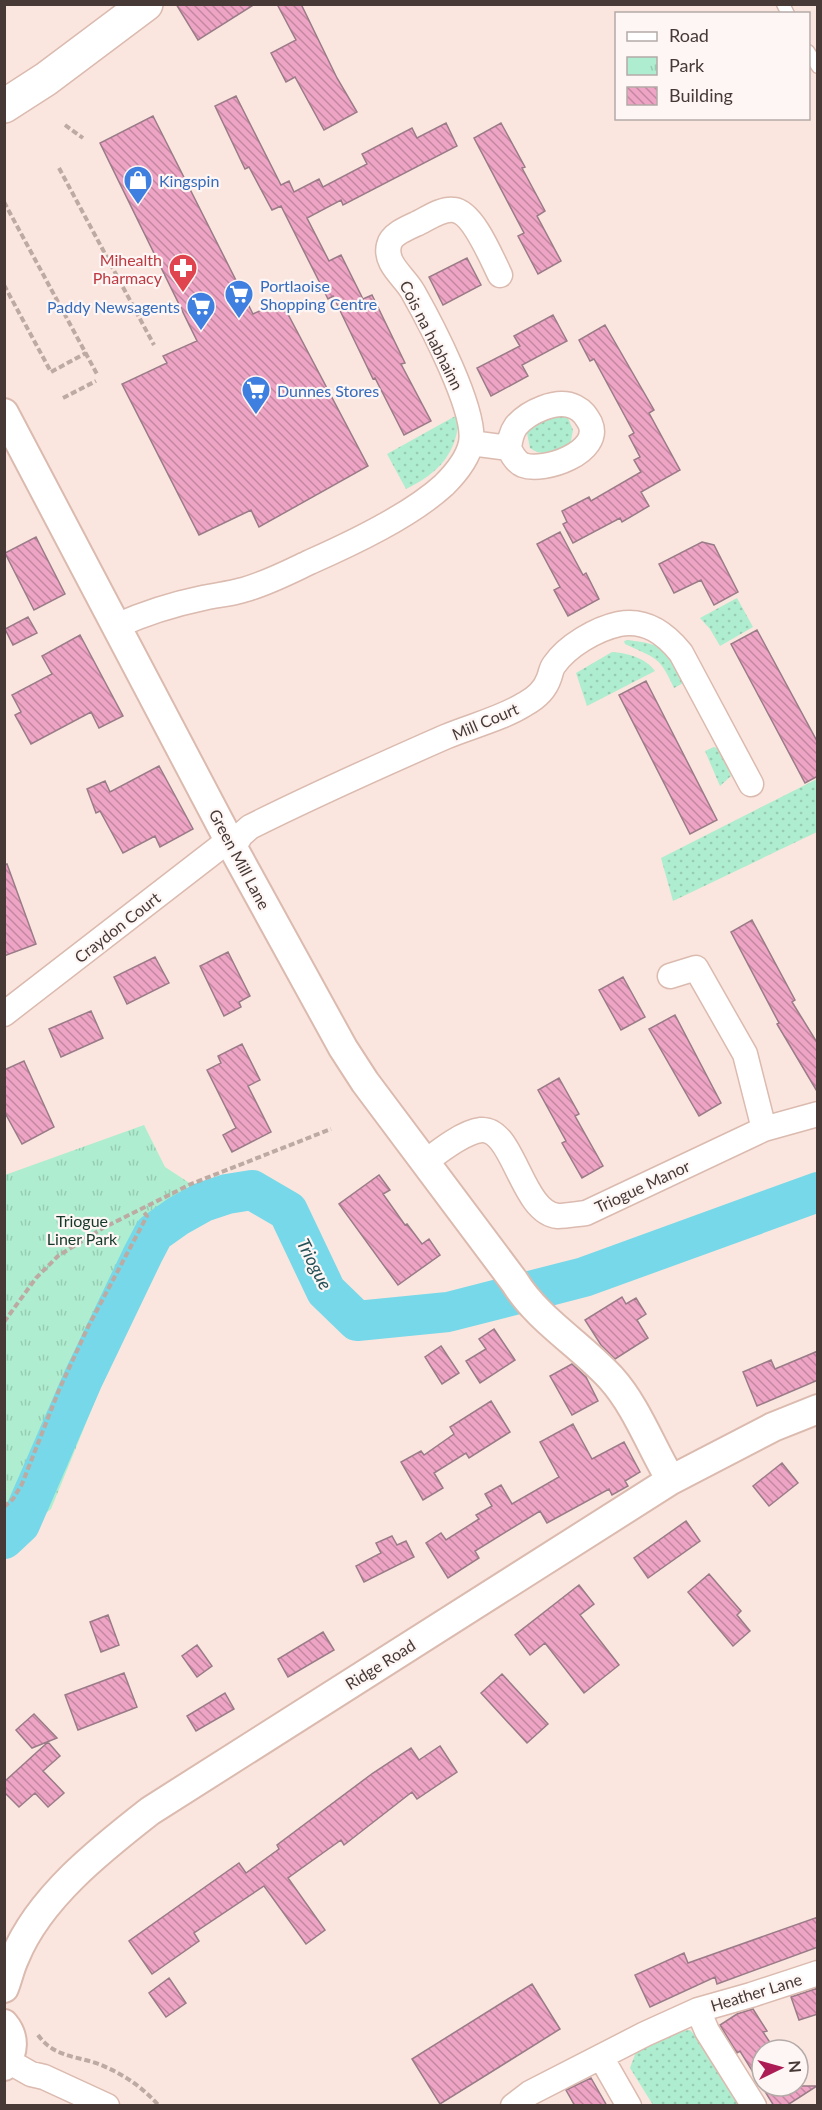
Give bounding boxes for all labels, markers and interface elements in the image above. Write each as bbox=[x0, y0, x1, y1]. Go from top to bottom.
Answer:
legend bbox=[615, 12, 810, 120]
text: Road bbox=[669, 24, 709, 46]
text: Park bbox=[669, 54, 705, 76]
text: Building bbox=[669, 84, 733, 106]
shop icon: Kingspin bbox=[122, 164, 154, 206]
place label: Kingspin bbox=[159, 171, 219, 190]
place label: Mihealth Pharmacy bbox=[93, 250, 163, 287]
pharmacy icon: Mihealth Pharmacy bbox=[167, 252, 199, 294]
place label: Portlaoise Shopping Centre bbox=[260, 276, 377, 313]
street label: Cois na habhainn bbox=[396, 277, 468, 393]
supermarket icon: Portlaoise Shopping Centre bbox=[223, 278, 255, 320]
supermarket icon: Paddy Newsagents bbox=[185, 290, 217, 332]
place label: Paddy Newsagents bbox=[47, 297, 180, 316]
supermarket icon: Dunnes Stores bbox=[240, 374, 272, 416]
place label: Dunnes Stores bbox=[277, 381, 379, 400]
street label: Mill Court bbox=[449, 698, 521, 743]
street label: Green Mill Lane bbox=[206, 806, 274, 912]
street label: Craydon Court bbox=[70, 888, 164, 966]
street label: Triogue Manor bbox=[592, 1156, 693, 1216]
park label: Triogue Liner Park bbox=[47, 1211, 118, 1248]
water label: Triogue bbox=[293, 1235, 337, 1293]
street label: Ridge Road bbox=[341, 1635, 419, 1693]
street label: Heather Lane bbox=[708, 1969, 804, 2015]
north arrow bbox=[750, 2038, 810, 2098]
text: N bbox=[785, 2060, 805, 2074]

